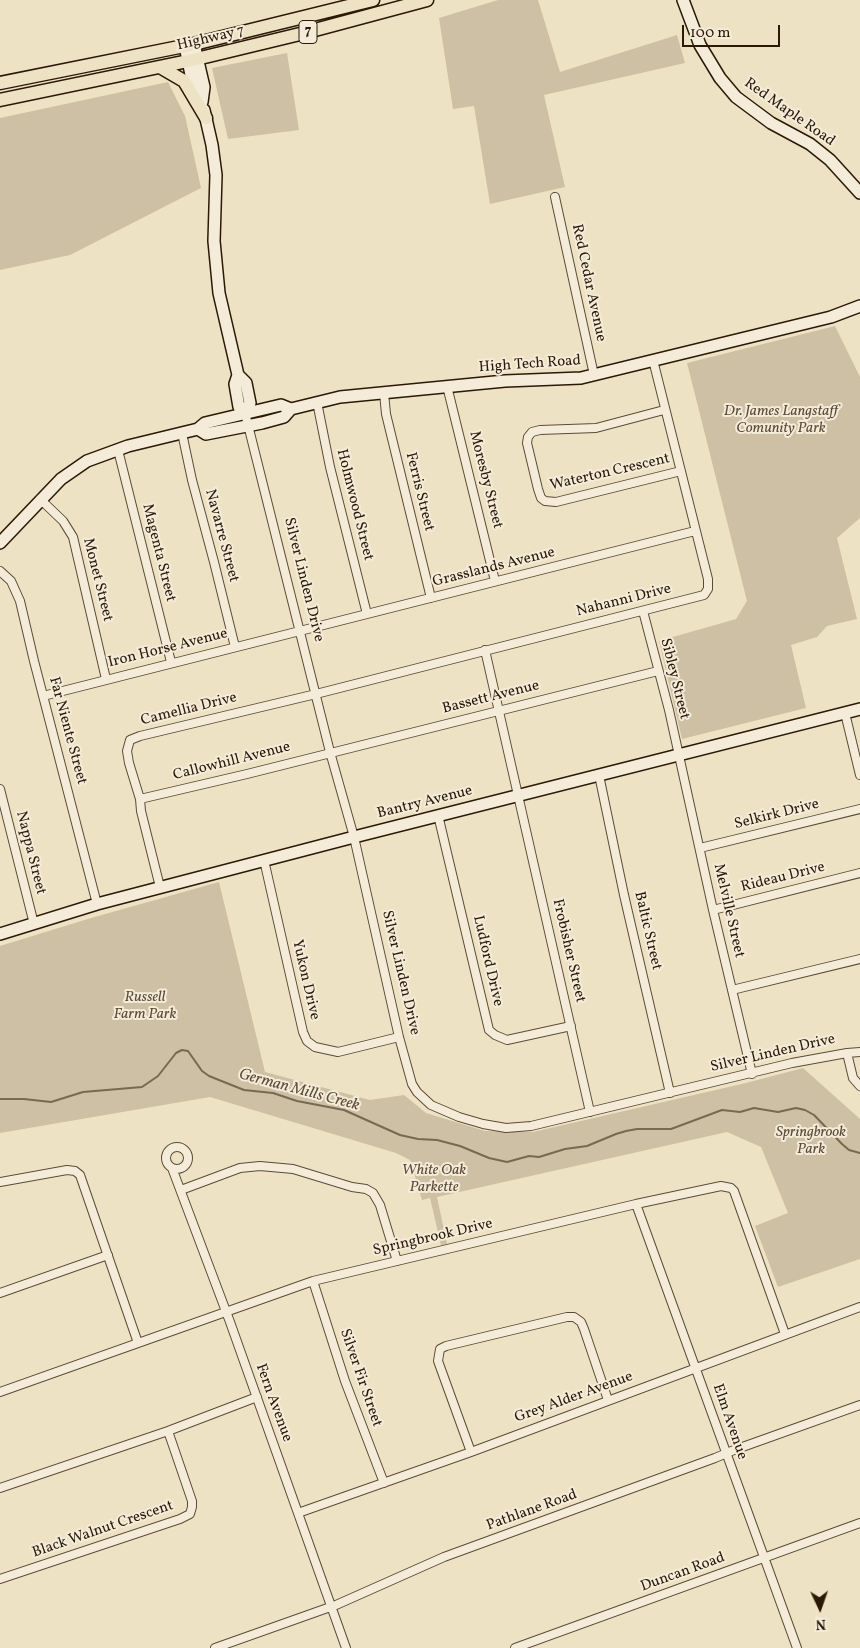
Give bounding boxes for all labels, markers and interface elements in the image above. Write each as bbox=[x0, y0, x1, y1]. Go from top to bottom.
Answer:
scale bar bbox=[685, 15, 782, 47]
road number: 7 bbox=[299, 21, 317, 44]
street label: Highway 7 bbox=[175, 22, 247, 56]
text: 100 m bbox=[690, 23, 730, 44]
street label: Red Maple Road bbox=[740, 75, 838, 151]
street label: Red Cedar Avenue bbox=[567, 223, 609, 343]
street label: High Tech Road bbox=[478, 352, 582, 378]
park label: Dr. James Langstaff Comunity Park bbox=[724, 403, 838, 438]
street label: Moresby Street bbox=[464, 429, 506, 531]
street label: Holmwood Street bbox=[331, 447, 377, 563]
street label: Waterton Crescent bbox=[548, 450, 672, 496]
street label: Ferris Street bbox=[401, 451, 437, 533]
street label: Navarre Street bbox=[200, 488, 242, 584]
street label: Magenta Street bbox=[137, 502, 179, 604]
street label: Silver Linden Drive bbox=[279, 516, 327, 644]
street label: Monet Street bbox=[78, 536, 116, 624]
street label: Grasslands Avenue bbox=[431, 544, 557, 592]
street label: Nahanni Drive bbox=[575, 581, 673, 621]
street label: Iron Horse Avenue bbox=[106, 625, 230, 673]
street label: Sibley Street bbox=[655, 637, 693, 721]
street label: Far Niente Street bbox=[44, 675, 90, 787]
street label: Bassett Avenue bbox=[441, 677, 541, 719]
street label: Camellia Drive bbox=[139, 689, 239, 731]
street label: Callowhill Avenue bbox=[172, 739, 292, 785]
street label: Bantry Avenue bbox=[376, 782, 474, 824]
street label: Selkirk Drive bbox=[733, 796, 821, 834]
street label: Nappa Street bbox=[11, 809, 49, 897]
street label: Rideau Drive bbox=[739, 859, 827, 897]
street label: Melville Street bbox=[708, 862, 748, 960]
street label: Baltic Street bbox=[629, 890, 665, 972]
street label: Frobisher Street bbox=[547, 897, 589, 1005]
street label: Silver Linden Drive bbox=[377, 909, 423, 1037]
street label: Ludford Drive bbox=[468, 914, 506, 1008]
street label: Yukon Drive bbox=[287, 938, 323, 1022]
park label: Russell Farm Park bbox=[114, 989, 176, 1024]
street label: Silver Linden Drive bbox=[709, 1031, 837, 1077]
water label: German Mills Creek bbox=[237, 1066, 361, 1116]
park label: Springbrook Park bbox=[776, 1124, 846, 1159]
park label: White Oak Parkette bbox=[402, 1162, 466, 1197]
street label: Springbrook Drive bbox=[371, 1215, 495, 1261]
street label: Silver Fir Street bbox=[335, 1327, 385, 1429]
street label: Fern Avenue bbox=[251, 1361, 295, 1445]
street label: Grey Alder Avenue bbox=[513, 1368, 635, 1428]
street label: Elm Avenue bbox=[708, 1382, 750, 1462]
street label: Pathlane Road bbox=[484, 1486, 580, 1536]
street label: Black Walnut Crescent bbox=[30, 1497, 176, 1563]
street label: Duncan Road bbox=[638, 1549, 728, 1597]
north arrow bbox=[795, 1583, 845, 1633]
text: N bbox=[815, 1614, 826, 1633]

